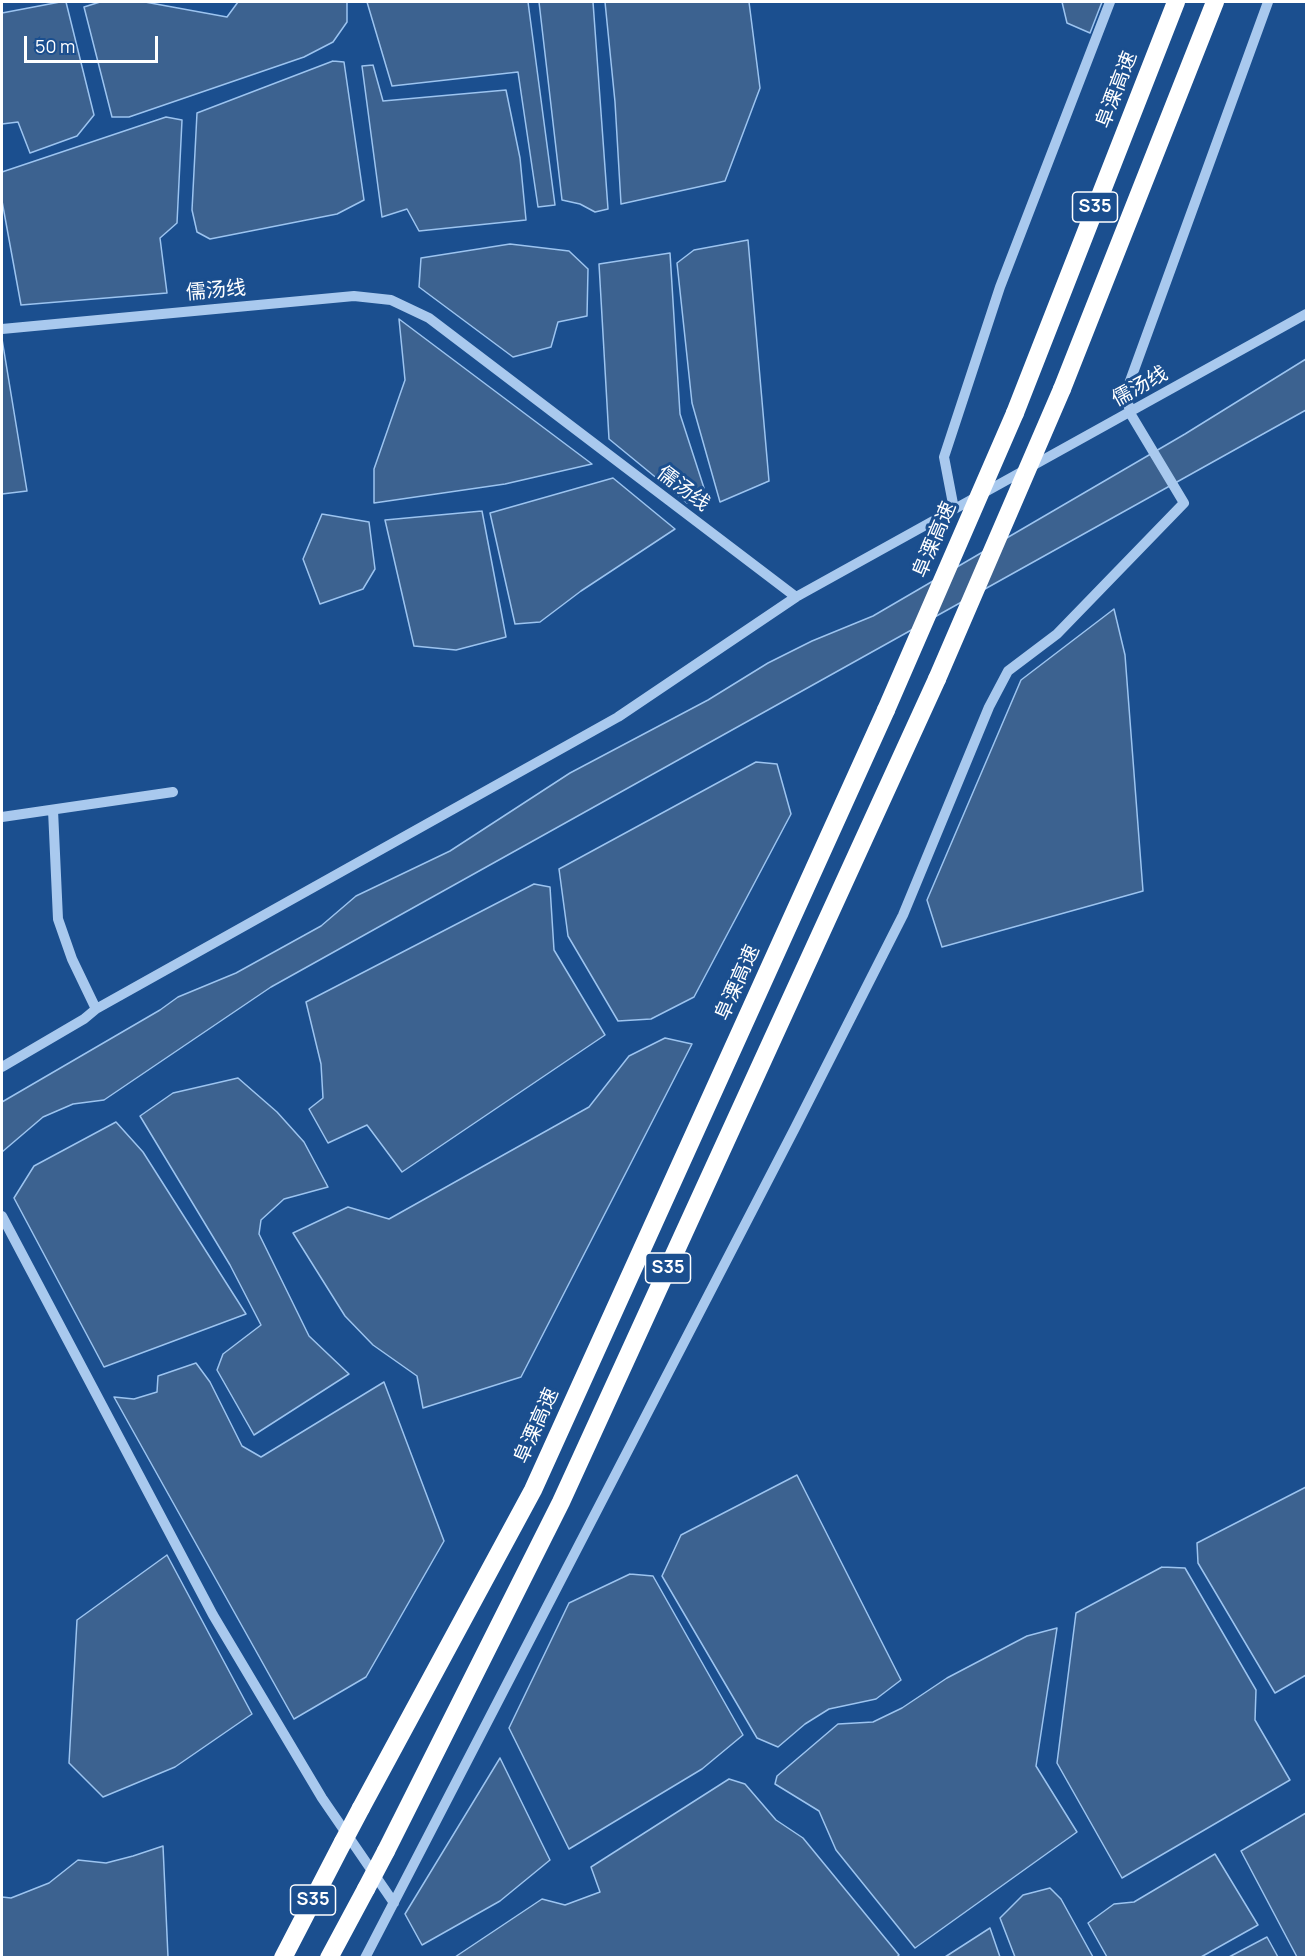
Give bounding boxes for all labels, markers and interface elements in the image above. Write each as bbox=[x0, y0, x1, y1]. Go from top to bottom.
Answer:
scale bar bbox=[27, 24, 160, 62]
text: 50 m bbox=[35, 34, 75, 58]
street label: 阜溧高速 bbox=[1091, 48, 1143, 132]
road number: S35 bbox=[1072, 192, 1118, 222]
street label: 儒汤线 bbox=[185, 276, 247, 306]
street label: 儒汤线 bbox=[1108, 362, 1172, 412]
street label: 儒汤线 bbox=[652, 461, 714, 517]
street label: 阜溧高速 bbox=[908, 498, 962, 582]
street label: 阜溧高速 bbox=[711, 942, 765, 1024]
road number: S35 bbox=[646, 1253, 690, 1283]
street label: 阜溧高速 bbox=[510, 1385, 564, 1467]
road number: S35 bbox=[290, 1885, 336, 1915]

